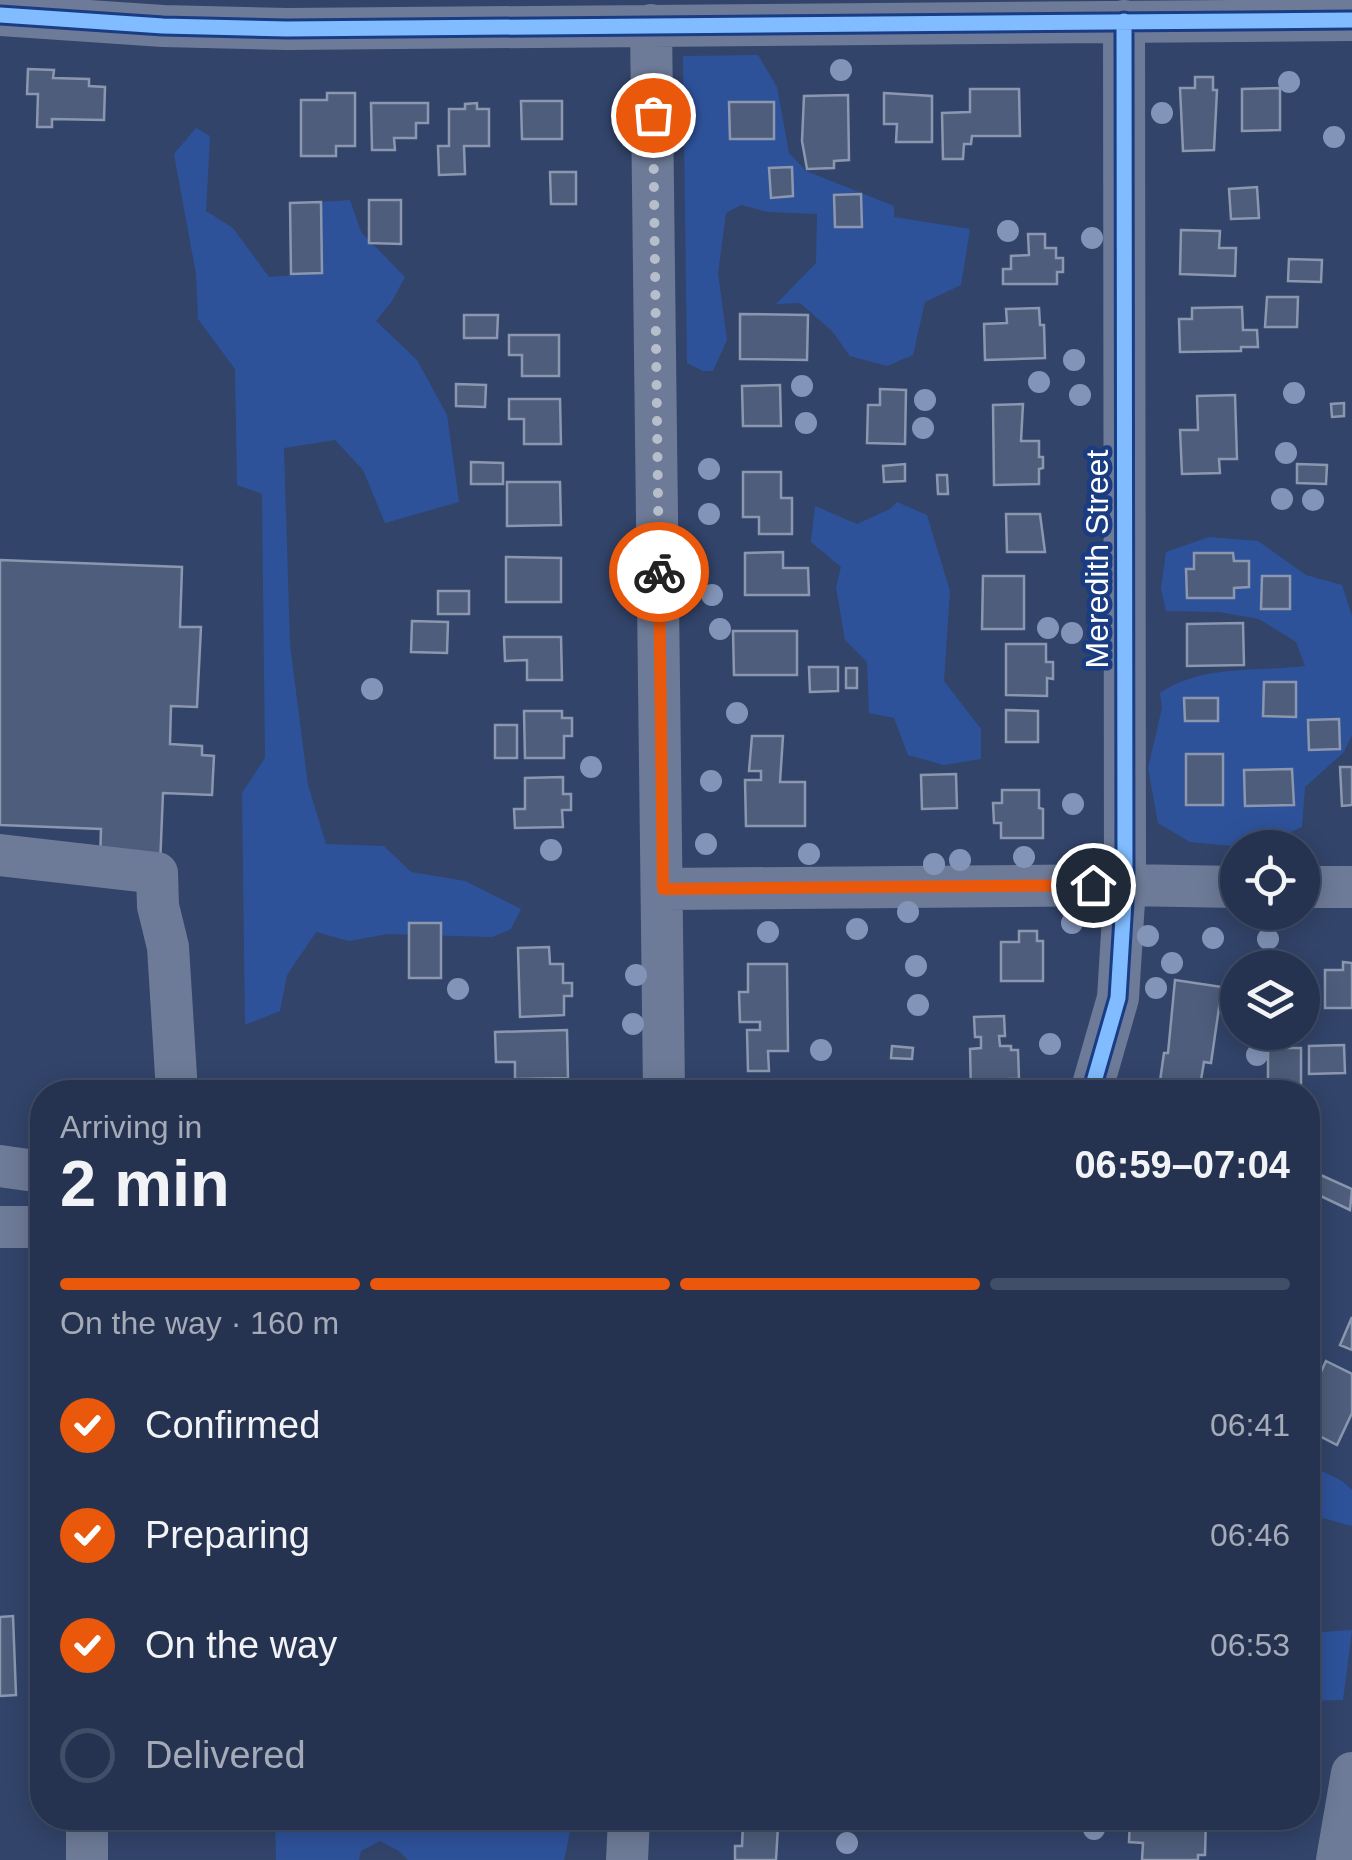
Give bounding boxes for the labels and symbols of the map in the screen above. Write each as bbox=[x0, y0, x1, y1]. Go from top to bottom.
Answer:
pin bbox=[611, 73, 696, 158]
street label: Meredith Street bbox=[1079, 450, 1115, 668]
courier bbox=[609, 522, 709, 622]
pin bbox=[1051, 843, 1136, 928]

